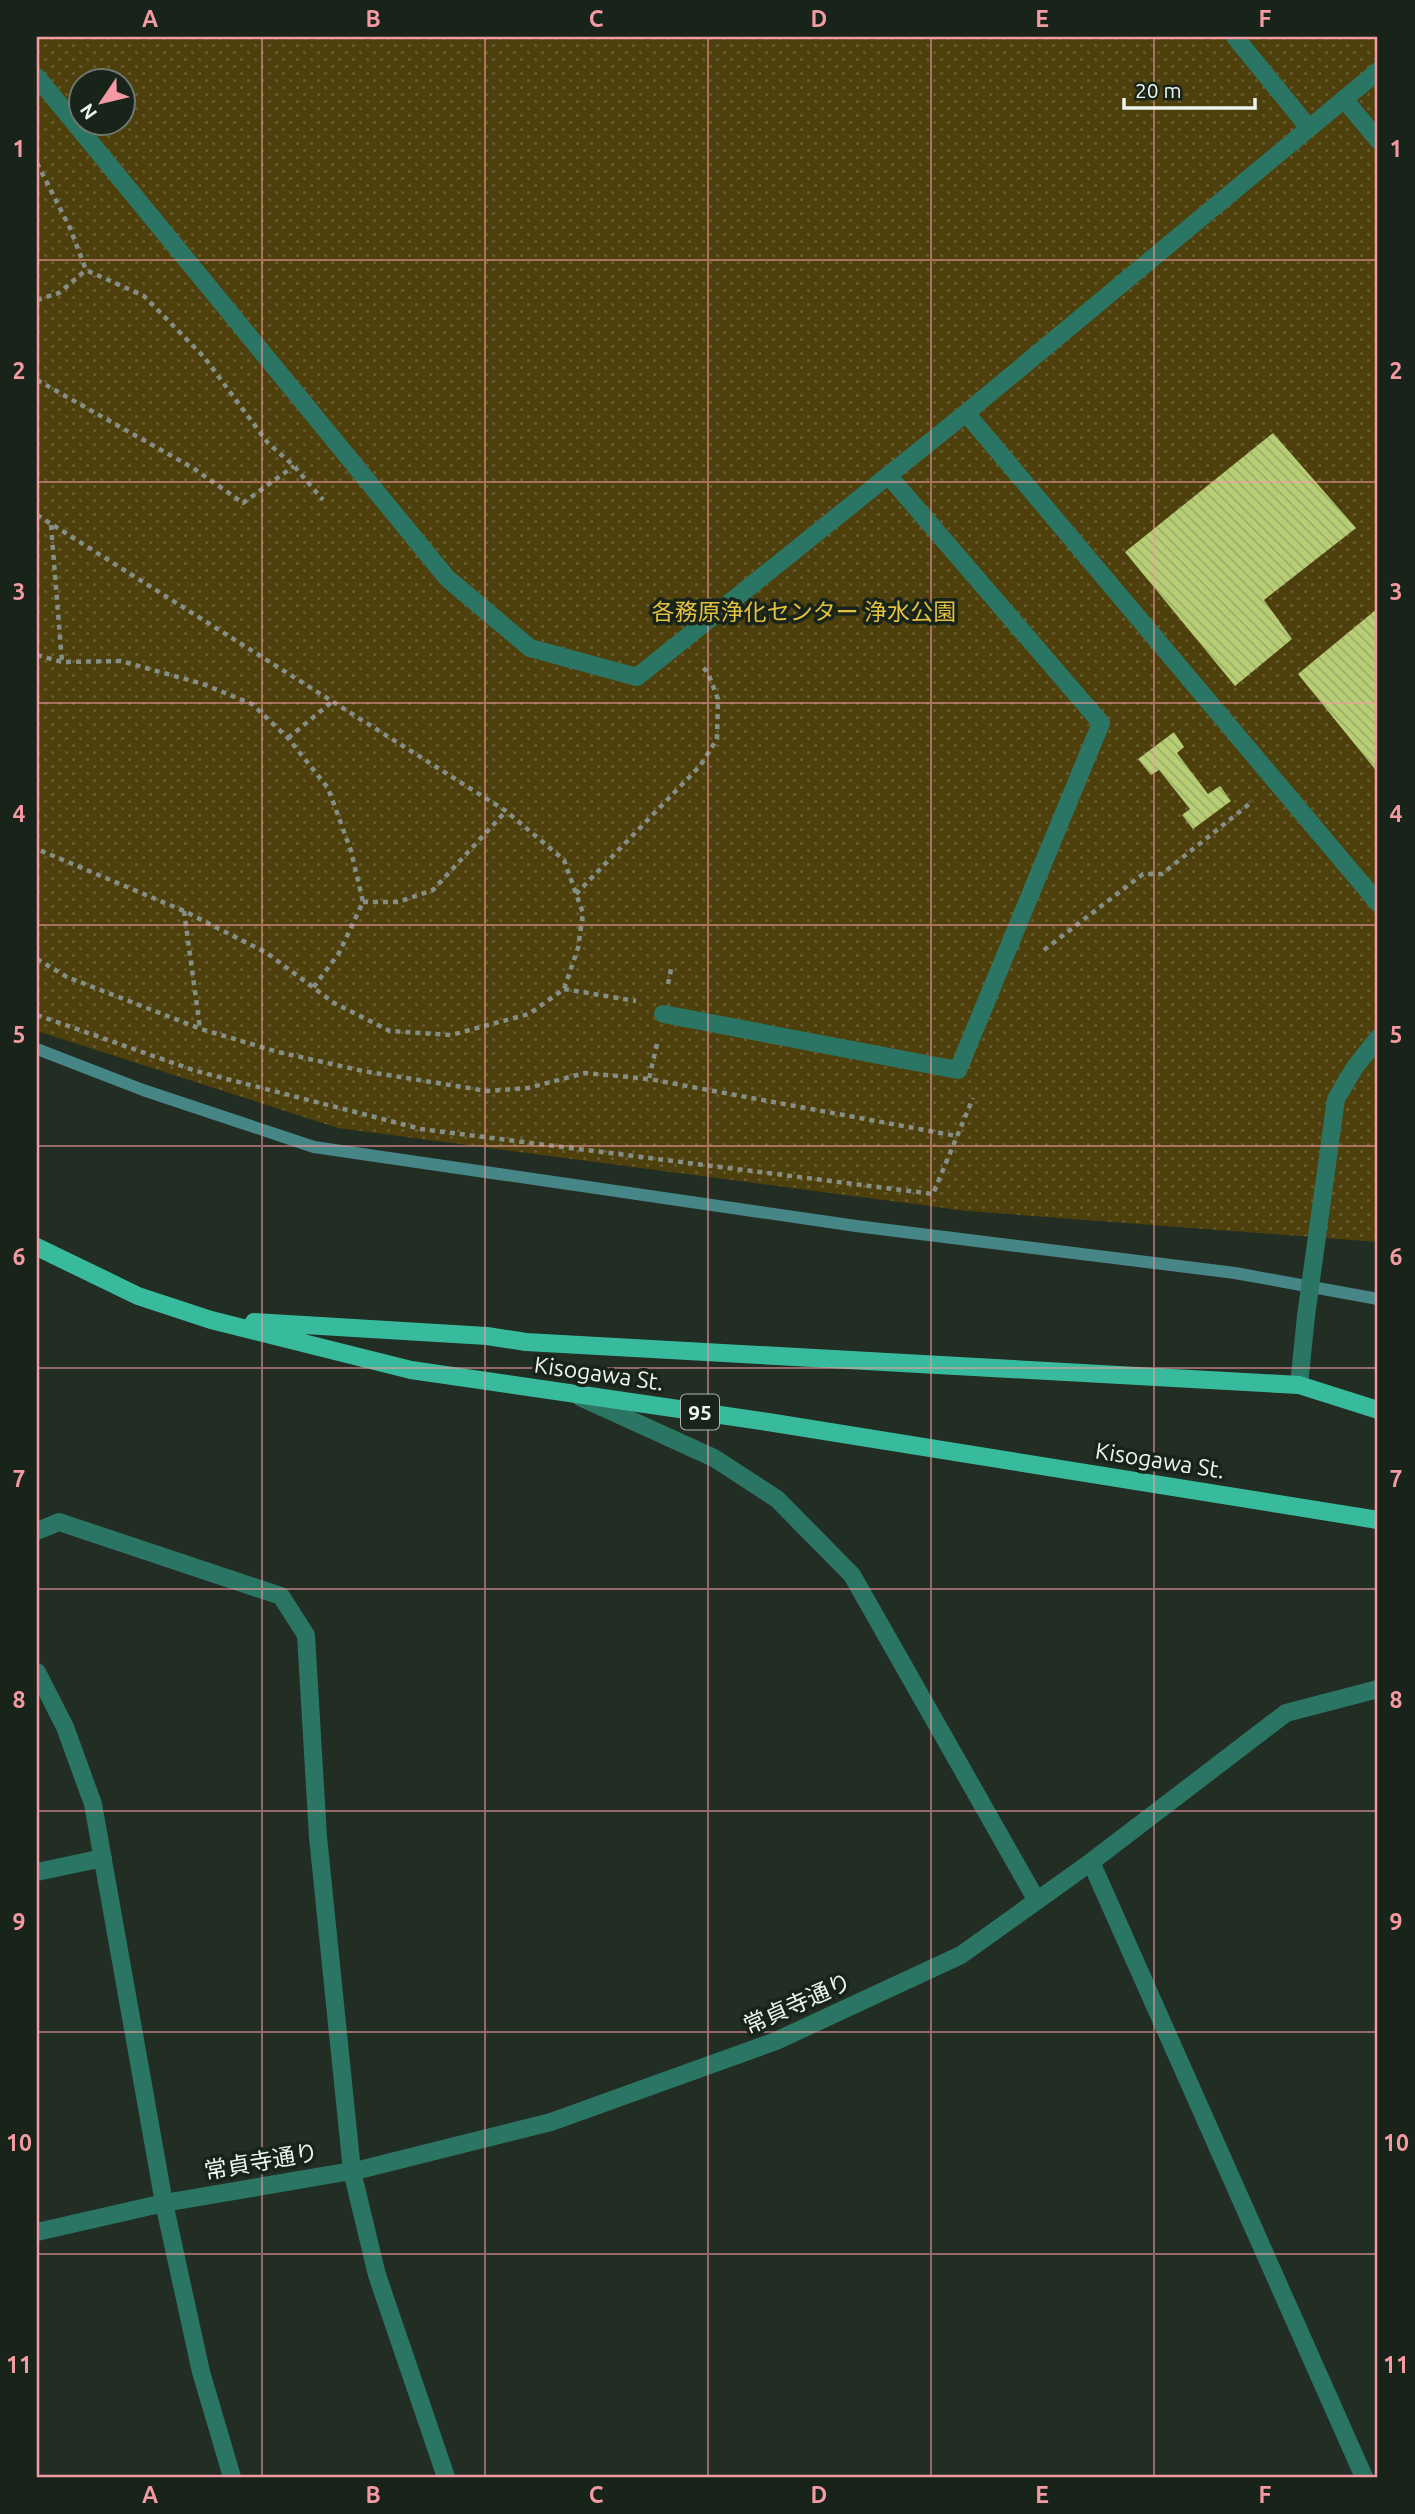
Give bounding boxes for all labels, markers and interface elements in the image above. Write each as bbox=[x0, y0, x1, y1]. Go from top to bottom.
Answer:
text: A bbox=[142, 6, 158, 31]
text: B bbox=[365, 6, 381, 31]
text: C bbox=[589, 6, 604, 31]
text: D bbox=[811, 6, 827, 31]
text: E bbox=[1035, 6, 1049, 31]
text: F bbox=[1259, 6, 1272, 31]
north arrow bbox=[66, 66, 136, 136]
scale bar bbox=[1124, 66, 1256, 110]
text: 20 m bbox=[1135, 78, 1182, 102]
text: N bbox=[75, 100, 101, 124]
text: 1 bbox=[13, 136, 25, 161]
text: 1 bbox=[1390, 136, 1402, 161]
text: 2 bbox=[13, 358, 25, 383]
text: 2 bbox=[1390, 358, 1402, 383]
text: 3 bbox=[13, 579, 25, 604]
text: 3 bbox=[1390, 579, 1402, 604]
park label: 各務原浄化センター 浄水公園 bbox=[652, 599, 956, 624]
text: 4 bbox=[13, 801, 26, 826]
text: 4 bbox=[1390, 801, 1403, 826]
text: 5 bbox=[13, 1022, 25, 1047]
text: 5 bbox=[1390, 1022, 1402, 1047]
text: 6 bbox=[13, 1244, 26, 1269]
text: 6 bbox=[1390, 1244, 1403, 1269]
street label: Kisogawa St. bbox=[533, 1352, 665, 1394]
road number: 95 bbox=[681, 1394, 719, 1430]
street label: Kisogawa St. bbox=[1094, 1437, 1226, 1483]
text: 7 bbox=[13, 1466, 25, 1491]
text: 7 bbox=[1390, 1466, 1402, 1491]
text: 8 bbox=[13, 1687, 25, 1712]
text: 8 bbox=[1390, 1687, 1402, 1712]
text: 9 bbox=[13, 1909, 25, 1934]
text: 9 bbox=[1390, 1909, 1402, 1934]
street label: 常貞寺通り bbox=[739, 1968, 855, 2038]
text: 10 bbox=[6, 2130, 32, 2155]
text: 10 bbox=[1383, 2130, 1409, 2155]
street label: 常貞寺通り bbox=[202, 2139, 320, 2183]
text: 11 bbox=[6, 2352, 32, 2377]
text: 11 bbox=[1383, 2352, 1409, 2377]
text: A bbox=[142, 2482, 158, 2507]
text: B bbox=[365, 2482, 381, 2507]
text: C bbox=[589, 2482, 604, 2507]
text: D bbox=[811, 2482, 827, 2507]
text: E bbox=[1035, 2482, 1049, 2507]
text: F bbox=[1259, 2482, 1272, 2507]

